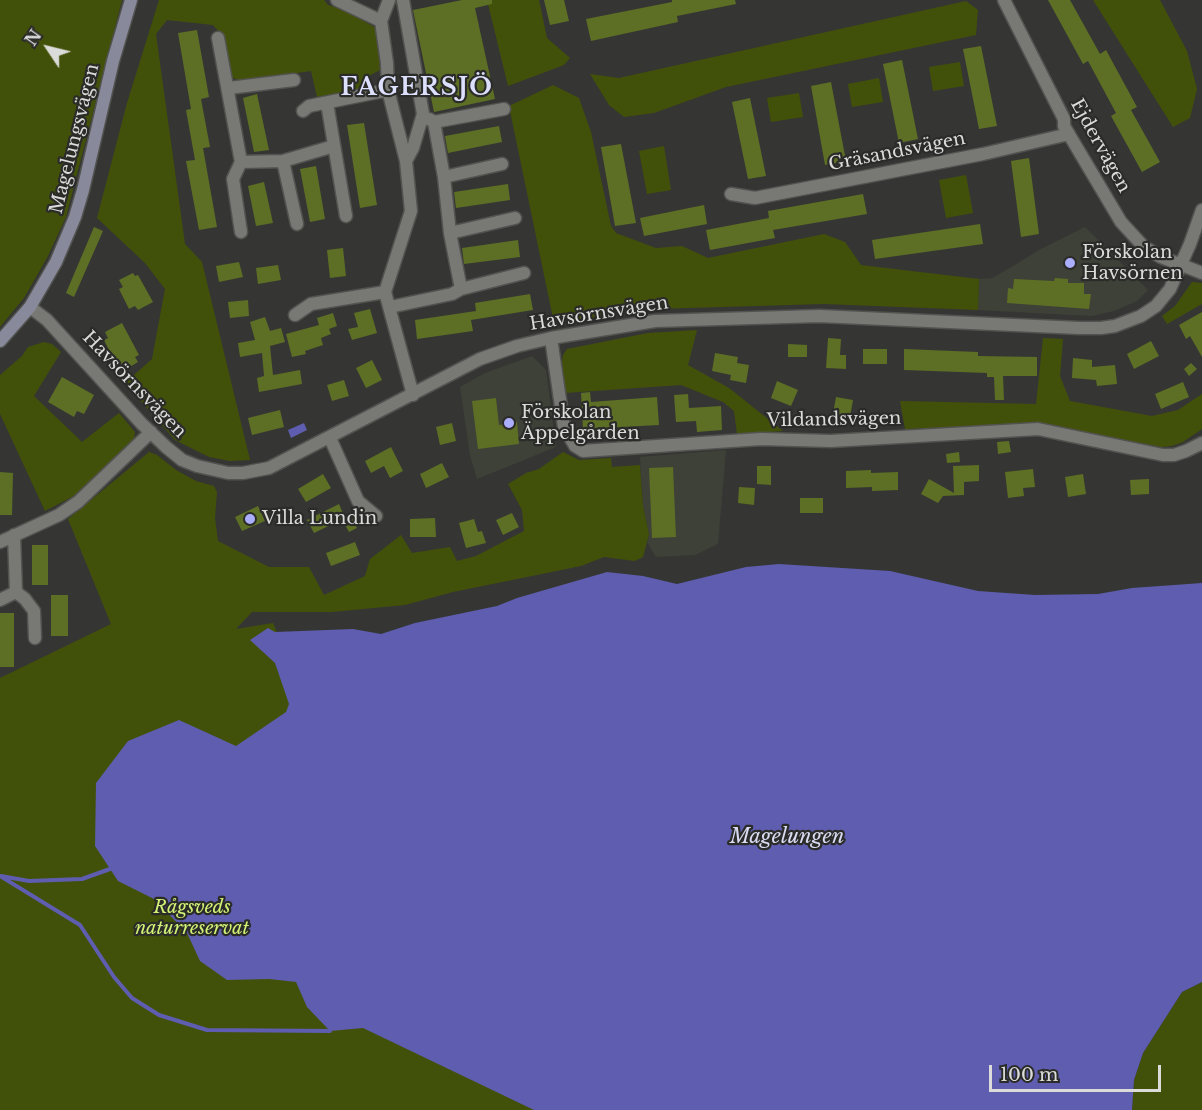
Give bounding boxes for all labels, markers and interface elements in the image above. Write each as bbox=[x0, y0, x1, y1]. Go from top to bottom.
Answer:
north arrow bbox=[18, 18, 78, 78]
text: N bbox=[21, 26, 46, 50]
street label: Magelungsvägen bbox=[46, 62, 104, 216]
district label: FAGERSJÖ bbox=[341, 74, 493, 102]
street label: Ejdervägen bbox=[1065, 95, 1135, 197]
street label: Gräsandsvägen bbox=[827, 128, 967, 176]
place label: Förskolan Havsörnen bbox=[1082, 242, 1183, 284]
marker: Förskolan Havsörnen bbox=[1063, 256, 1077, 270]
street label: Havsörnsvägen bbox=[528, 292, 670, 336]
street label: Havsörnsvägen bbox=[78, 327, 190, 443]
place label: Förskolan Äppelgården bbox=[521, 402, 640, 444]
street label: Vildandsvägen bbox=[766, 408, 902, 432]
marker: Förskolan Äppelgården bbox=[502, 416, 516, 430]
place label: Villa Lundin bbox=[262, 508, 377, 530]
marker: Villa Lundin bbox=[243, 512, 257, 526]
water label: Magelungen bbox=[730, 825, 844, 849]
park label: Rågsveds naturreservat bbox=[135, 897, 249, 940]
scale bar bbox=[992, 1053, 1164, 1091]
text: 100 m bbox=[1000, 1064, 1058, 1086]

